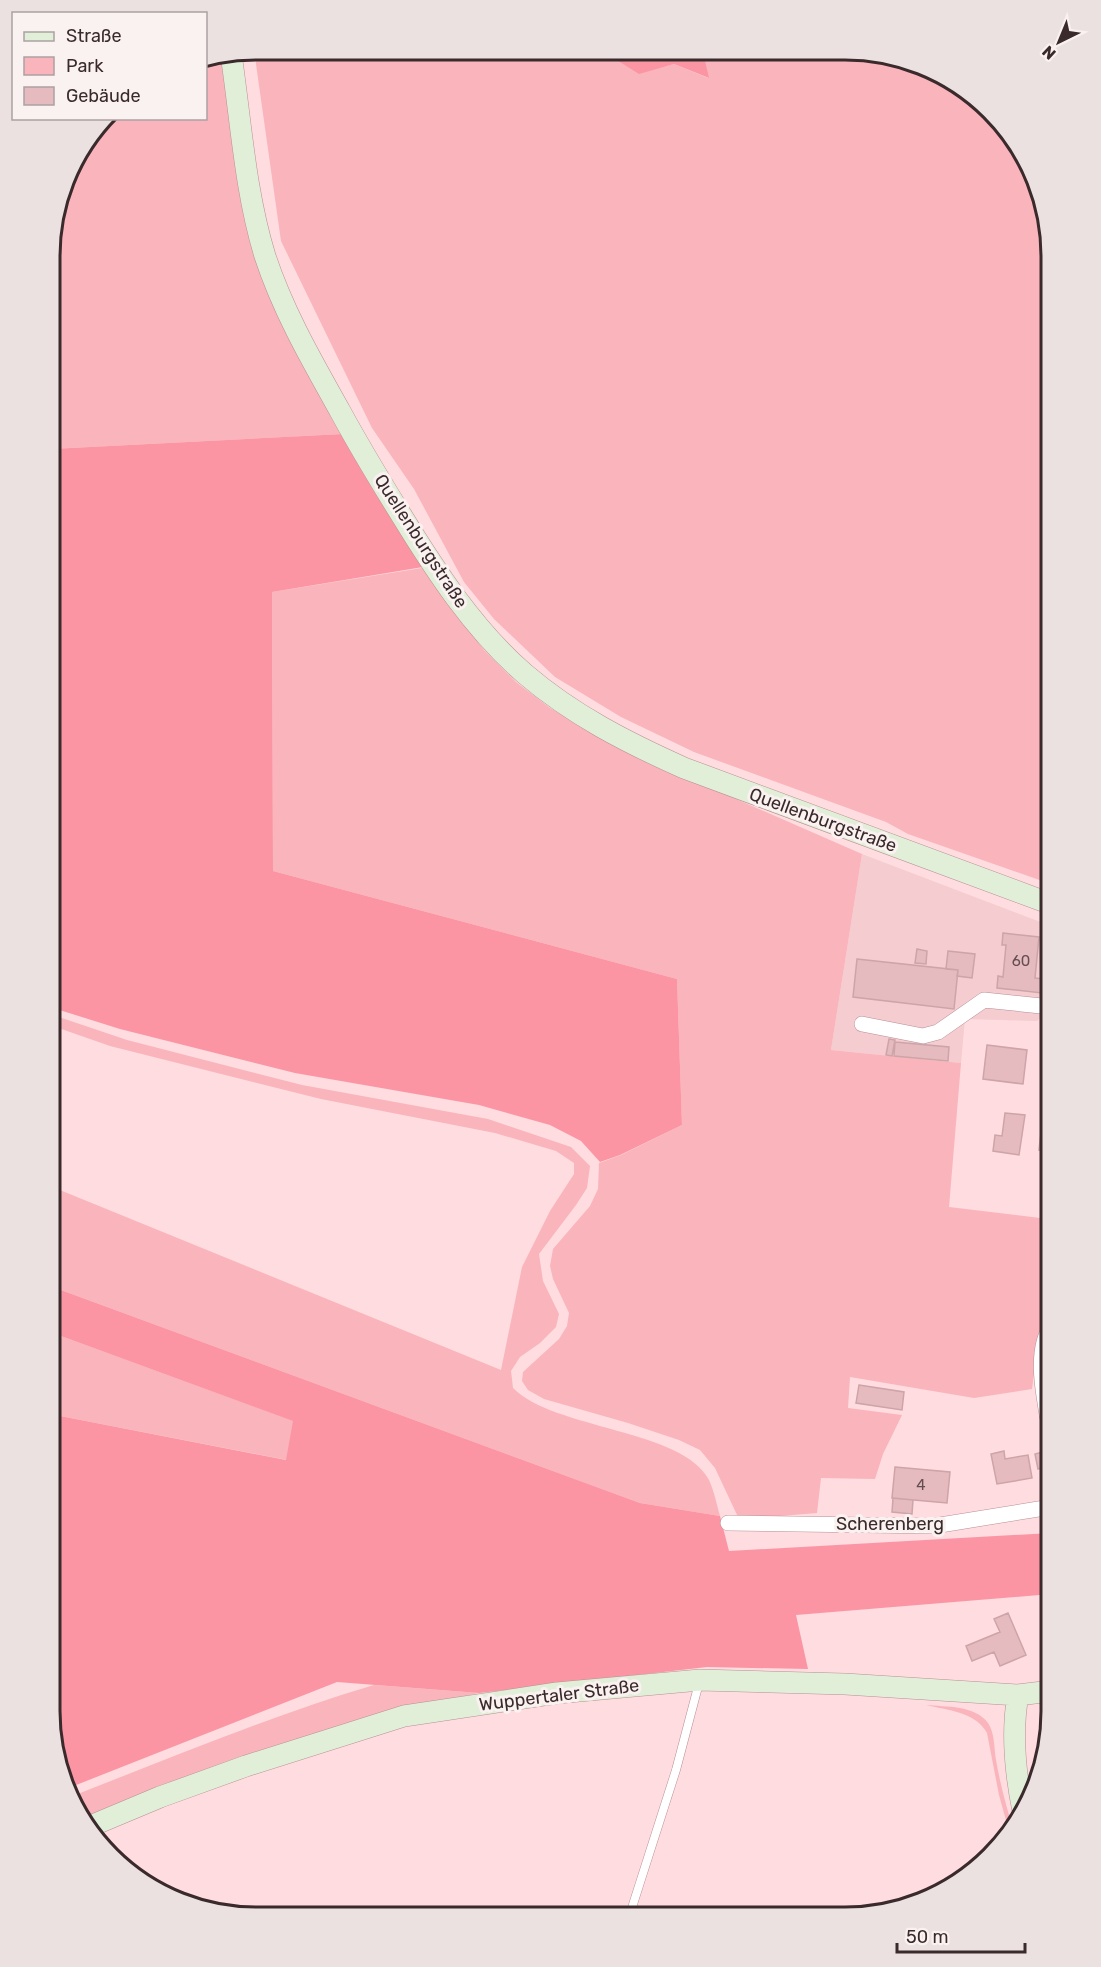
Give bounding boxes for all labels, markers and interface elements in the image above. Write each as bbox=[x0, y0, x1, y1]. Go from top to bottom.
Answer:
legend bbox=[12, 12, 207, 120]
north arrow bbox=[1029, 12, 1089, 72]
text: Straße bbox=[66, 25, 122, 47]
text: N bbox=[1038, 42, 1060, 63]
text: Park bbox=[66, 55, 104, 77]
text: Gebäude bbox=[66, 85, 141, 107]
street label: Quellenburgstraße bbox=[369, 470, 473, 612]
street label: Quellenburgstraße bbox=[746, 783, 900, 857]
house number: 60 bbox=[1012, 952, 1030, 970]
house number: 4 bbox=[916, 1476, 926, 1494]
street label: Scherenberg bbox=[836, 1513, 944, 1535]
street label: Wuppertaler Straße bbox=[478, 1674, 640, 1716]
scale bar bbox=[897, 1916, 1024, 1954]
text: 50 m bbox=[906, 1926, 949, 1948]

